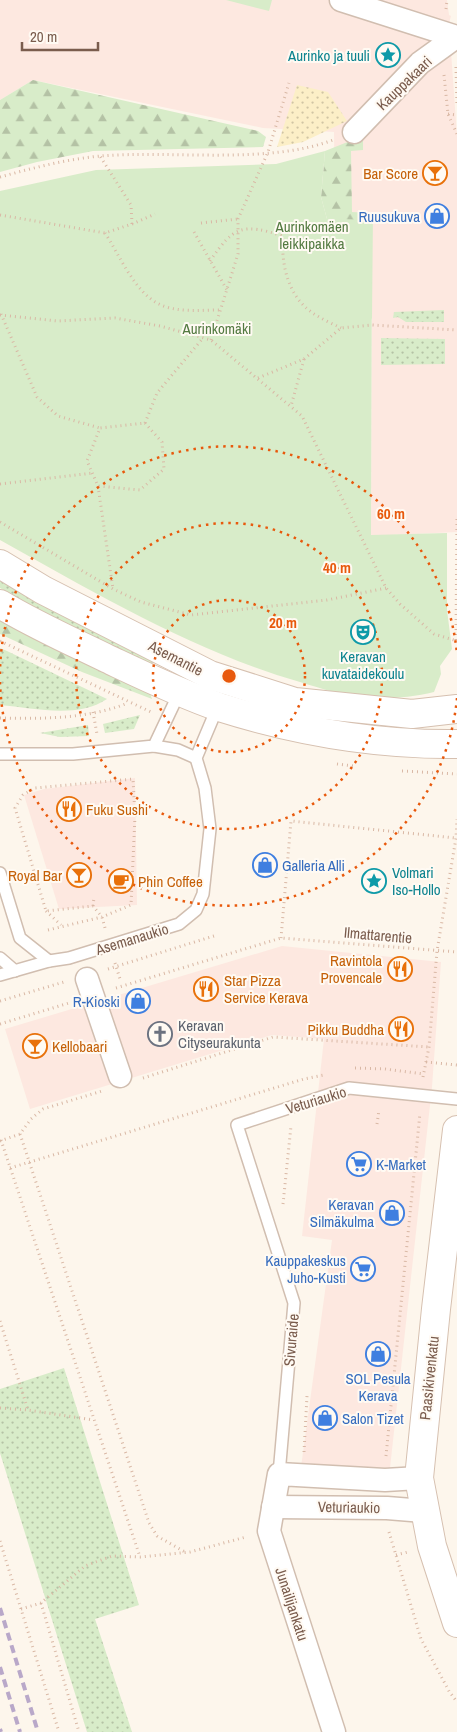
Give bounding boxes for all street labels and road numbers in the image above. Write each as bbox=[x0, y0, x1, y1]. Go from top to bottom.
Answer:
street label: Kauppakaari bbox=[372, 51, 436, 115]
street label: Asemantie bbox=[144, 635, 207, 681]
street label: Asemanaukio bbox=[92, 918, 171, 960]
street label: Ilmattarentie bbox=[343, 922, 413, 948]
street label: Veturiaukio bbox=[283, 1081, 349, 1119]
street label: Sivuraide bbox=[278, 1313, 304, 1367]
street label: Paasikivenkatu bbox=[414, 1335, 444, 1421]
street label: Veturiaukio bbox=[318, 1496, 380, 1518]
street label: Junailijankatu bbox=[270, 1565, 314, 1643]

